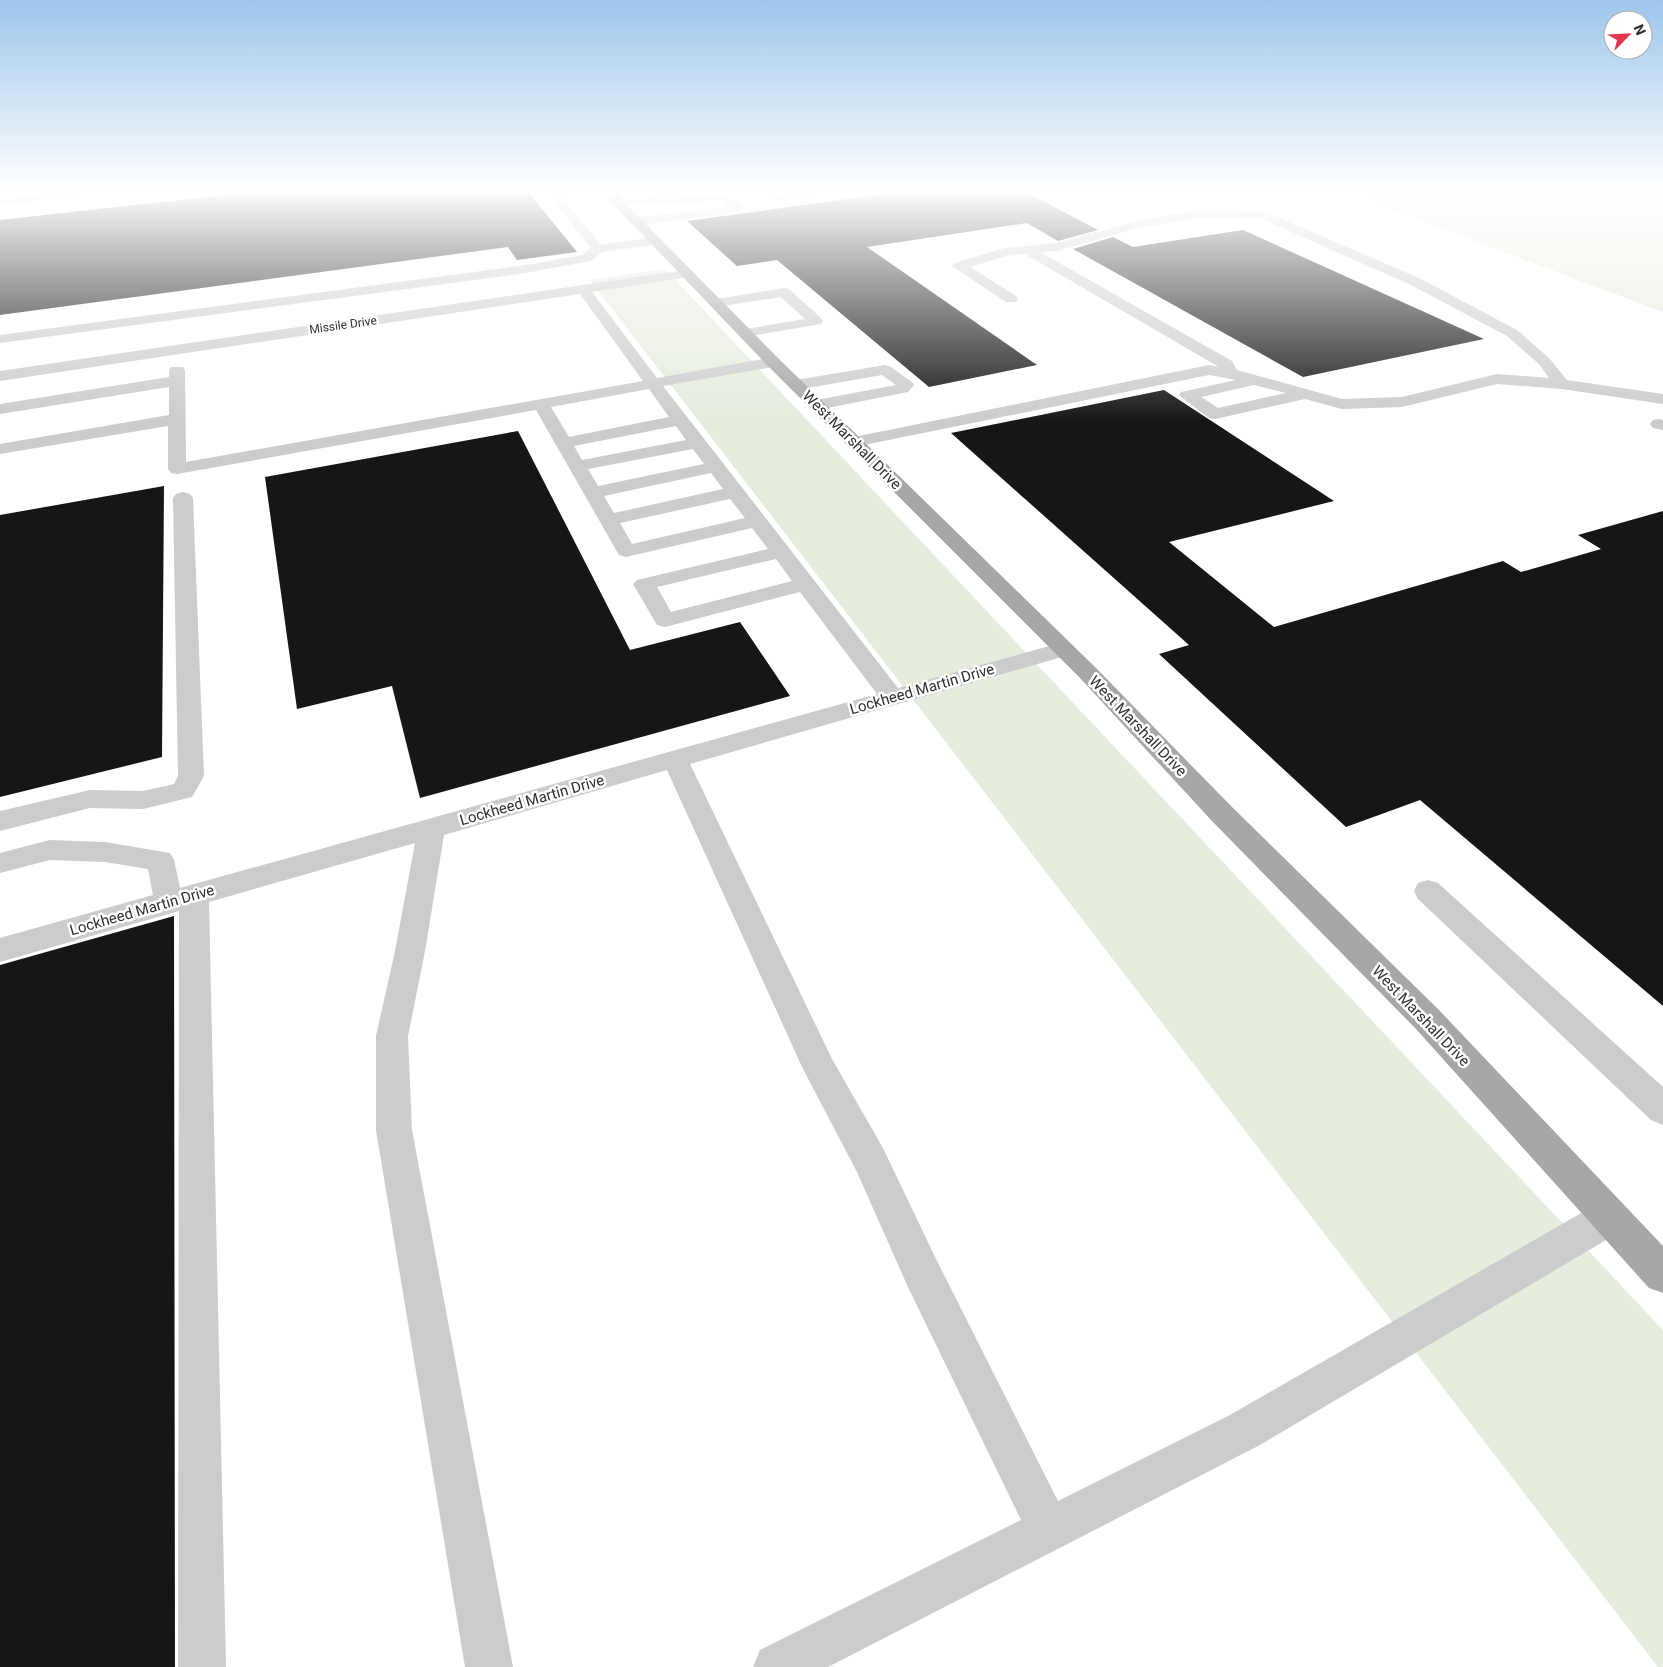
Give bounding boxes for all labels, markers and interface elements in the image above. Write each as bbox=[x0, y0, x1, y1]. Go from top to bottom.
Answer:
north arrow bbox=[1603, 10, 1653, 60]
text: N bbox=[1631, 22, 1649, 37]
street label: Missile Drive bbox=[308, 313, 378, 337]
street label: West Marshall Drive bbox=[799, 387, 905, 493]
street label: Lockheed Martin Drive bbox=[848, 660, 996, 718]
street label: West Marshall Drive bbox=[1085, 672, 1191, 780]
street label: Lockheed Martin Drive bbox=[458, 771, 606, 829]
street label: Lockheed Martin Drive bbox=[68, 881, 216, 939]
street label: West Marshall Drive bbox=[1368, 962, 1474, 1070]

